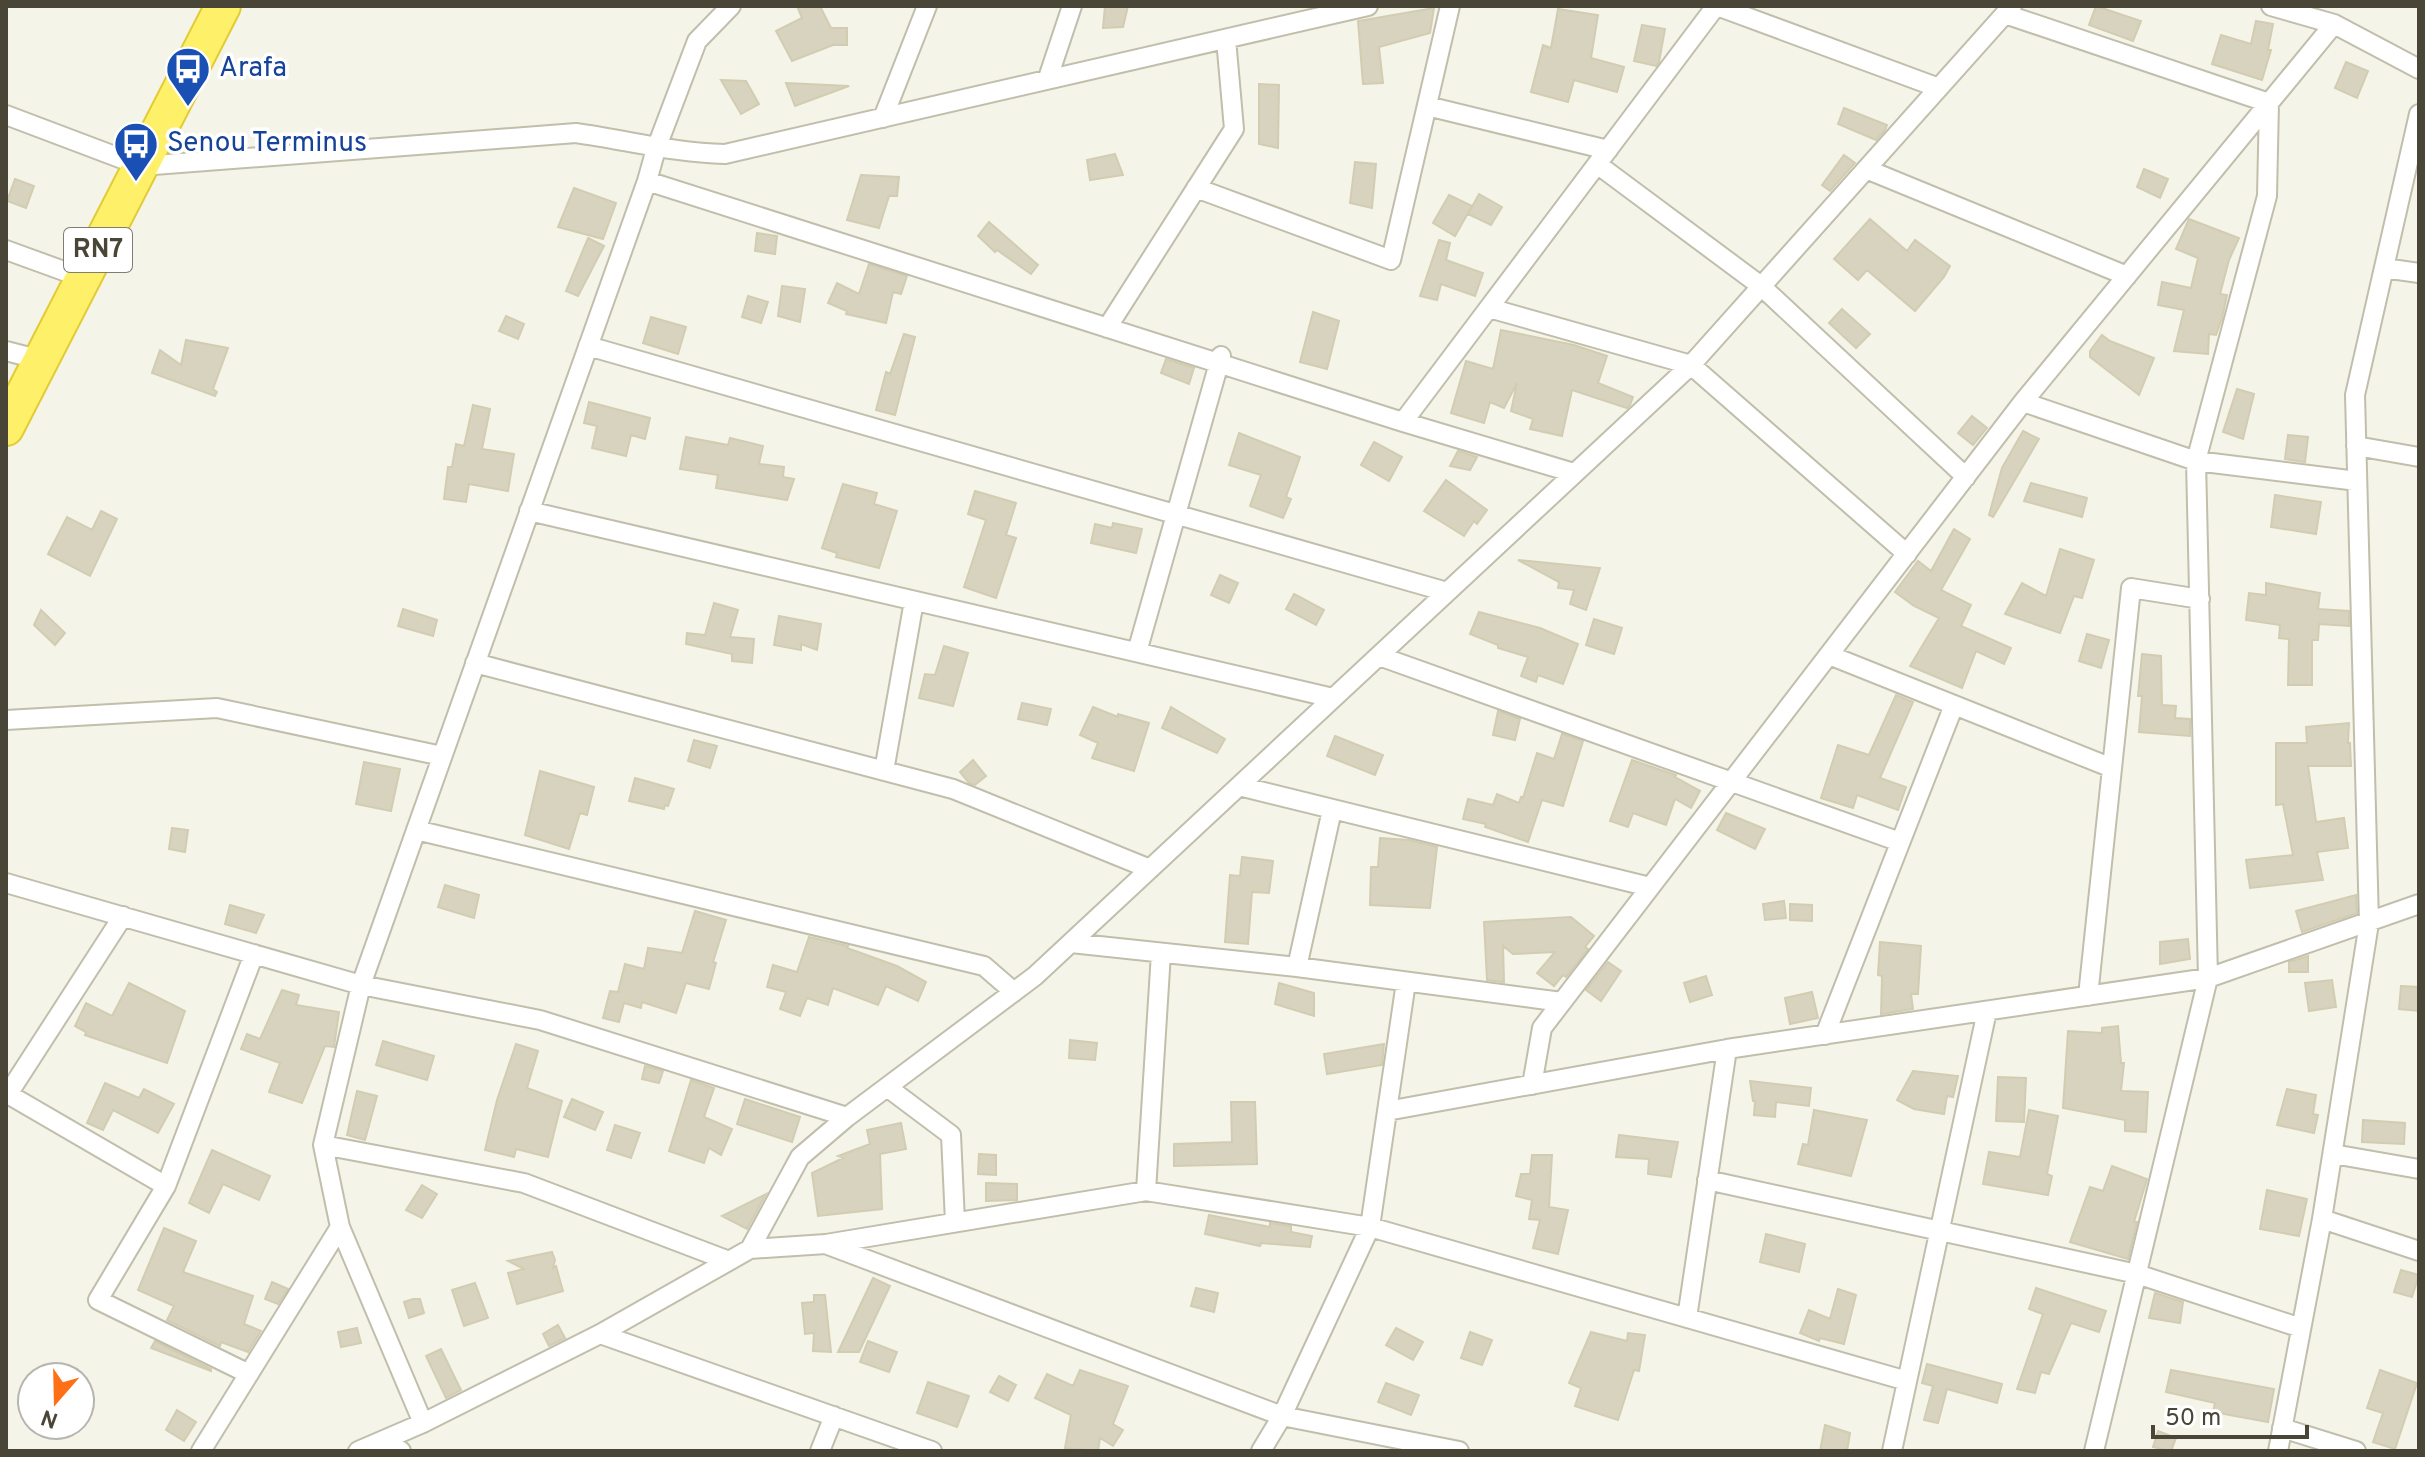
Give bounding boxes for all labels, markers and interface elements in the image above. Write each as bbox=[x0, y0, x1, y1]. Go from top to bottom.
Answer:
bus stop icon: Arafa bbox=[164, 45, 212, 108]
place label: Arafa bbox=[219, 51, 287, 87]
bus stop icon: Senou Terminus bbox=[112, 120, 160, 183]
place label: Senou Terminus bbox=[167, 126, 367, 162]
road number: RN7 bbox=[64, 228, 132, 272]
north arrow bbox=[16, 1361, 96, 1441]
scale bar bbox=[2153, 1389, 2307, 1439]
text: N bbox=[38, 1402, 62, 1433]
text: 50 m bbox=[2165, 1404, 2221, 1434]

